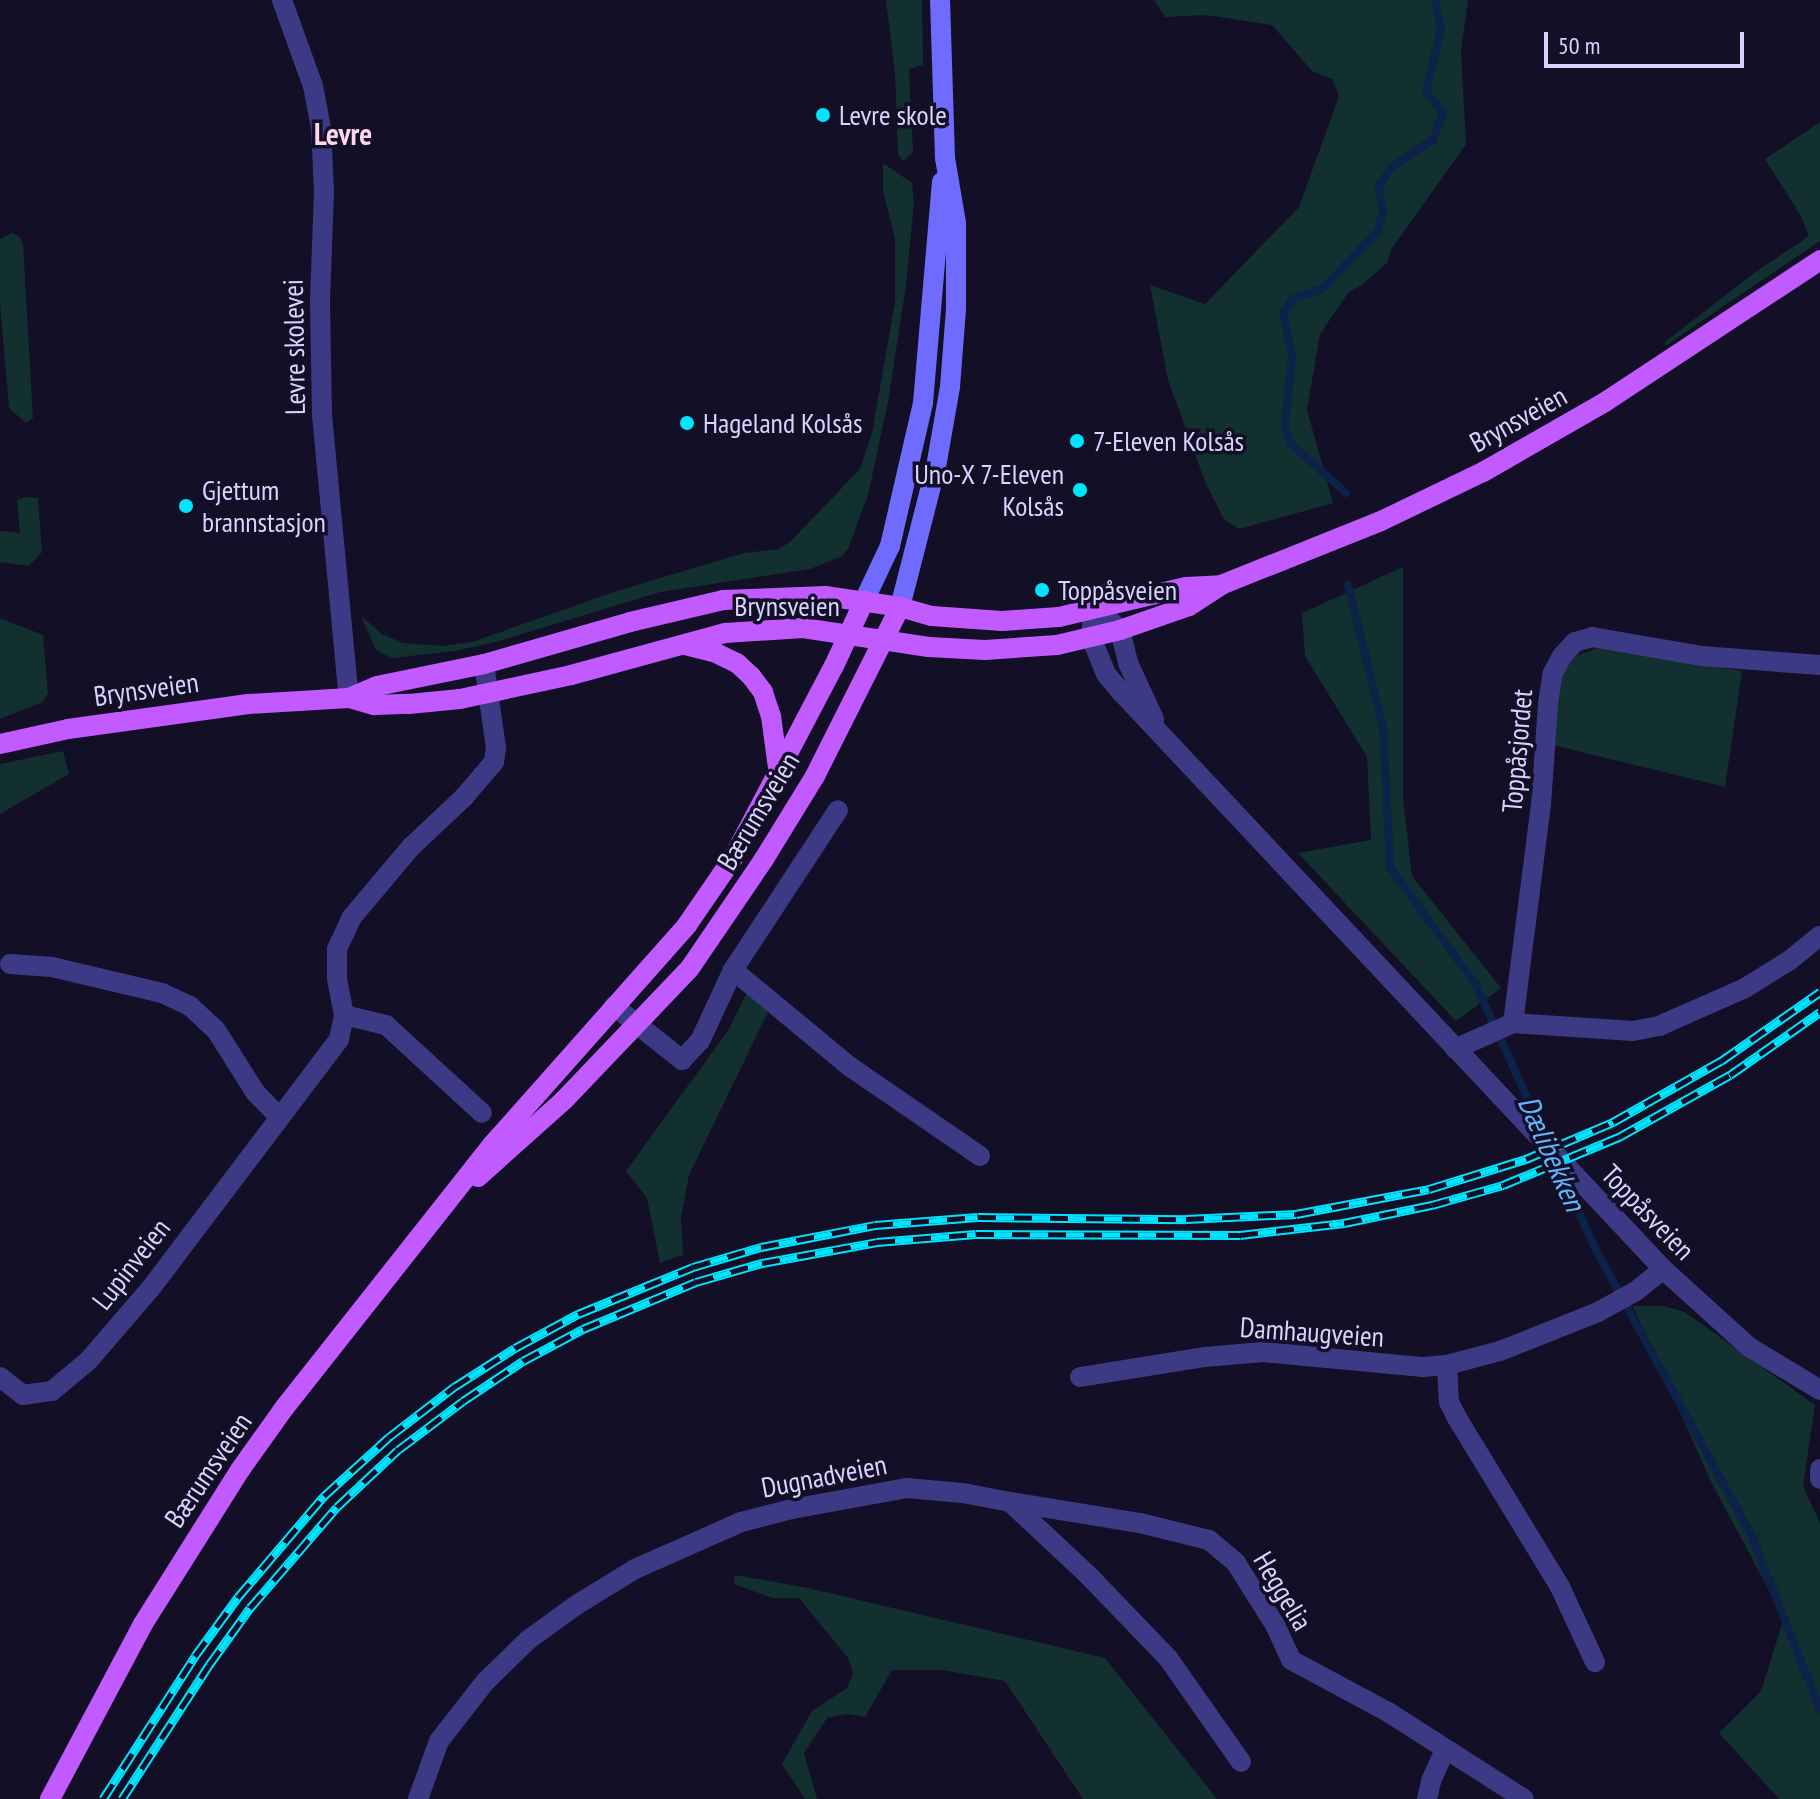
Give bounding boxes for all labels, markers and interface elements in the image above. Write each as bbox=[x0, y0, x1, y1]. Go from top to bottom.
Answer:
scale bar bbox=[1548, 16, 1748, 66]
text: 50 m bbox=[1558, 30, 1600, 61]
place label: Levre skole bbox=[839, 98, 947, 132]
marker: Levre skole bbox=[814, 106, 832, 124]
district label: Levre bbox=[314, 116, 372, 152]
street label: Levre skolevei bbox=[276, 279, 312, 415]
street label: Brynsveien bbox=[1464, 379, 1572, 459]
place label: Hageland Kolsås bbox=[703, 406, 862, 440]
marker: Hageland Kolsås bbox=[678, 414, 696, 432]
place label: 7-Eleven Kolsås bbox=[1093, 424, 1244, 458]
marker: 7-Eleven Kolsås bbox=[1068, 432, 1086, 450]
place label: Uno-X 7-Eleven Kolsås bbox=[914, 457, 1064, 523]
place label: Gjettum brannstasjon bbox=[202, 473, 326, 539]
marker: Uno-X 7-Eleven Kolsås bbox=[1071, 481, 1089, 499]
marker: Gjettum brannstasjon bbox=[177, 497, 195, 515]
place label: Toppåsveien bbox=[1058, 573, 1177, 607]
marker: Toppåsveien bbox=[1033, 581, 1051, 599]
street label: Brynsveien bbox=[734, 589, 840, 623]
street label: Brynsveien bbox=[91, 665, 201, 713]
street label: Toppåsjordet bbox=[1495, 688, 1539, 814]
street label: Bærumsveien bbox=[710, 746, 806, 876]
water label: Dælibekken bbox=[1511, 1090, 1593, 1216]
street label: Toppåsveien bbox=[1595, 1157, 1701, 1267]
street label: Lupinveien bbox=[85, 1212, 177, 1316]
street label: Damhaugveien bbox=[1239, 1310, 1385, 1354]
street label: Bærumsveien bbox=[157, 1406, 259, 1534]
street label: Dugnadveien bbox=[758, 1447, 890, 1505]
street label: Heggelia bbox=[1246, 1546, 1320, 1636]

